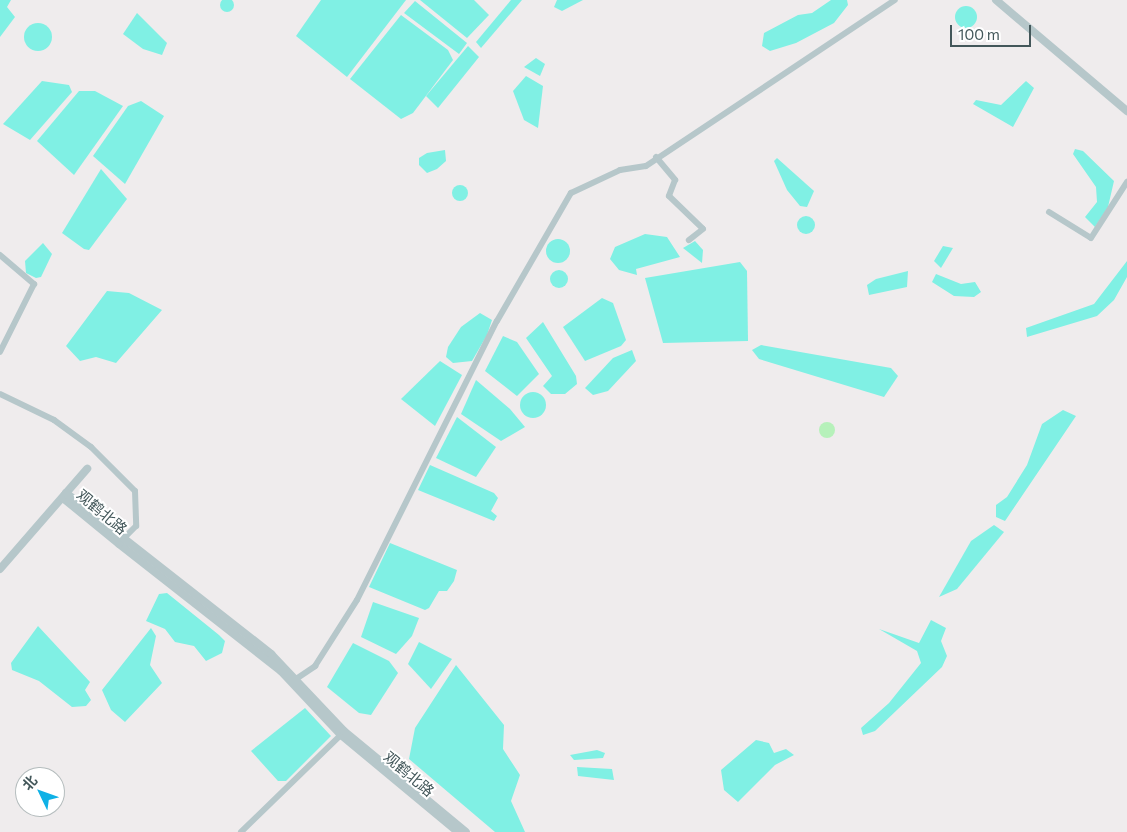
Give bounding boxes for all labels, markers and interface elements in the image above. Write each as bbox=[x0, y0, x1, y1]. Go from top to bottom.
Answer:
scale bar bbox=[952, 15, 1033, 47]
text: 100 m bbox=[958, 25, 1000, 43]
street label: 观鹤北路 bbox=[73, 486, 131, 538]
street label: 观鹤北路 bbox=[380, 748, 438, 800]
north arrow bbox=[15, 767, 65, 817]
text: 北 bbox=[18, 771, 40, 793]

